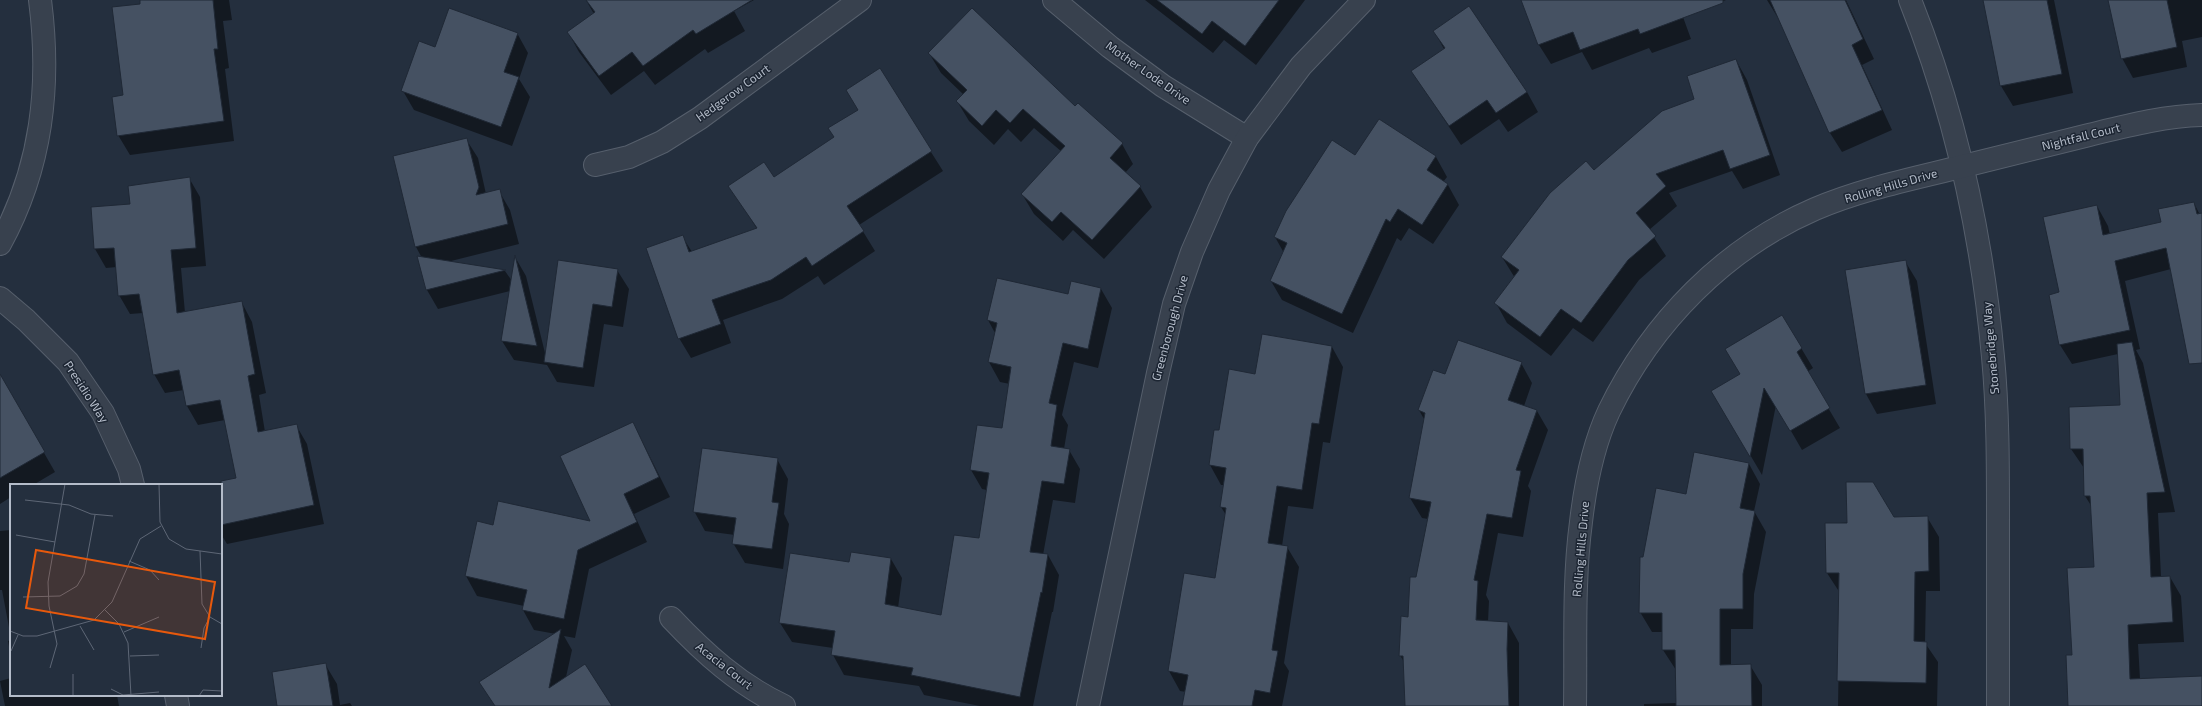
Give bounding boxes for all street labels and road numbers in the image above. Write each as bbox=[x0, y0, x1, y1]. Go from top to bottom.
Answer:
street label: Mother Lode Drive bbox=[1104, 38, 1194, 107]
street label: Hedgerow Court bbox=[693, 60, 772, 124]
street label: Nightfall Court bbox=[2040, 119, 2122, 153]
street label: Rolling Hills Drive bbox=[1843, 165, 1939, 205]
street label: Greenborough Drive bbox=[1148, 273, 1190, 382]
street label: Stonebridge Way bbox=[1979, 301, 2001, 395]
street label: Presidio Way bbox=[62, 358, 112, 425]
street label: Rolling Hills Drive bbox=[1569, 500, 1591, 597]
street label: Acacia Court bbox=[694, 639, 756, 692]

